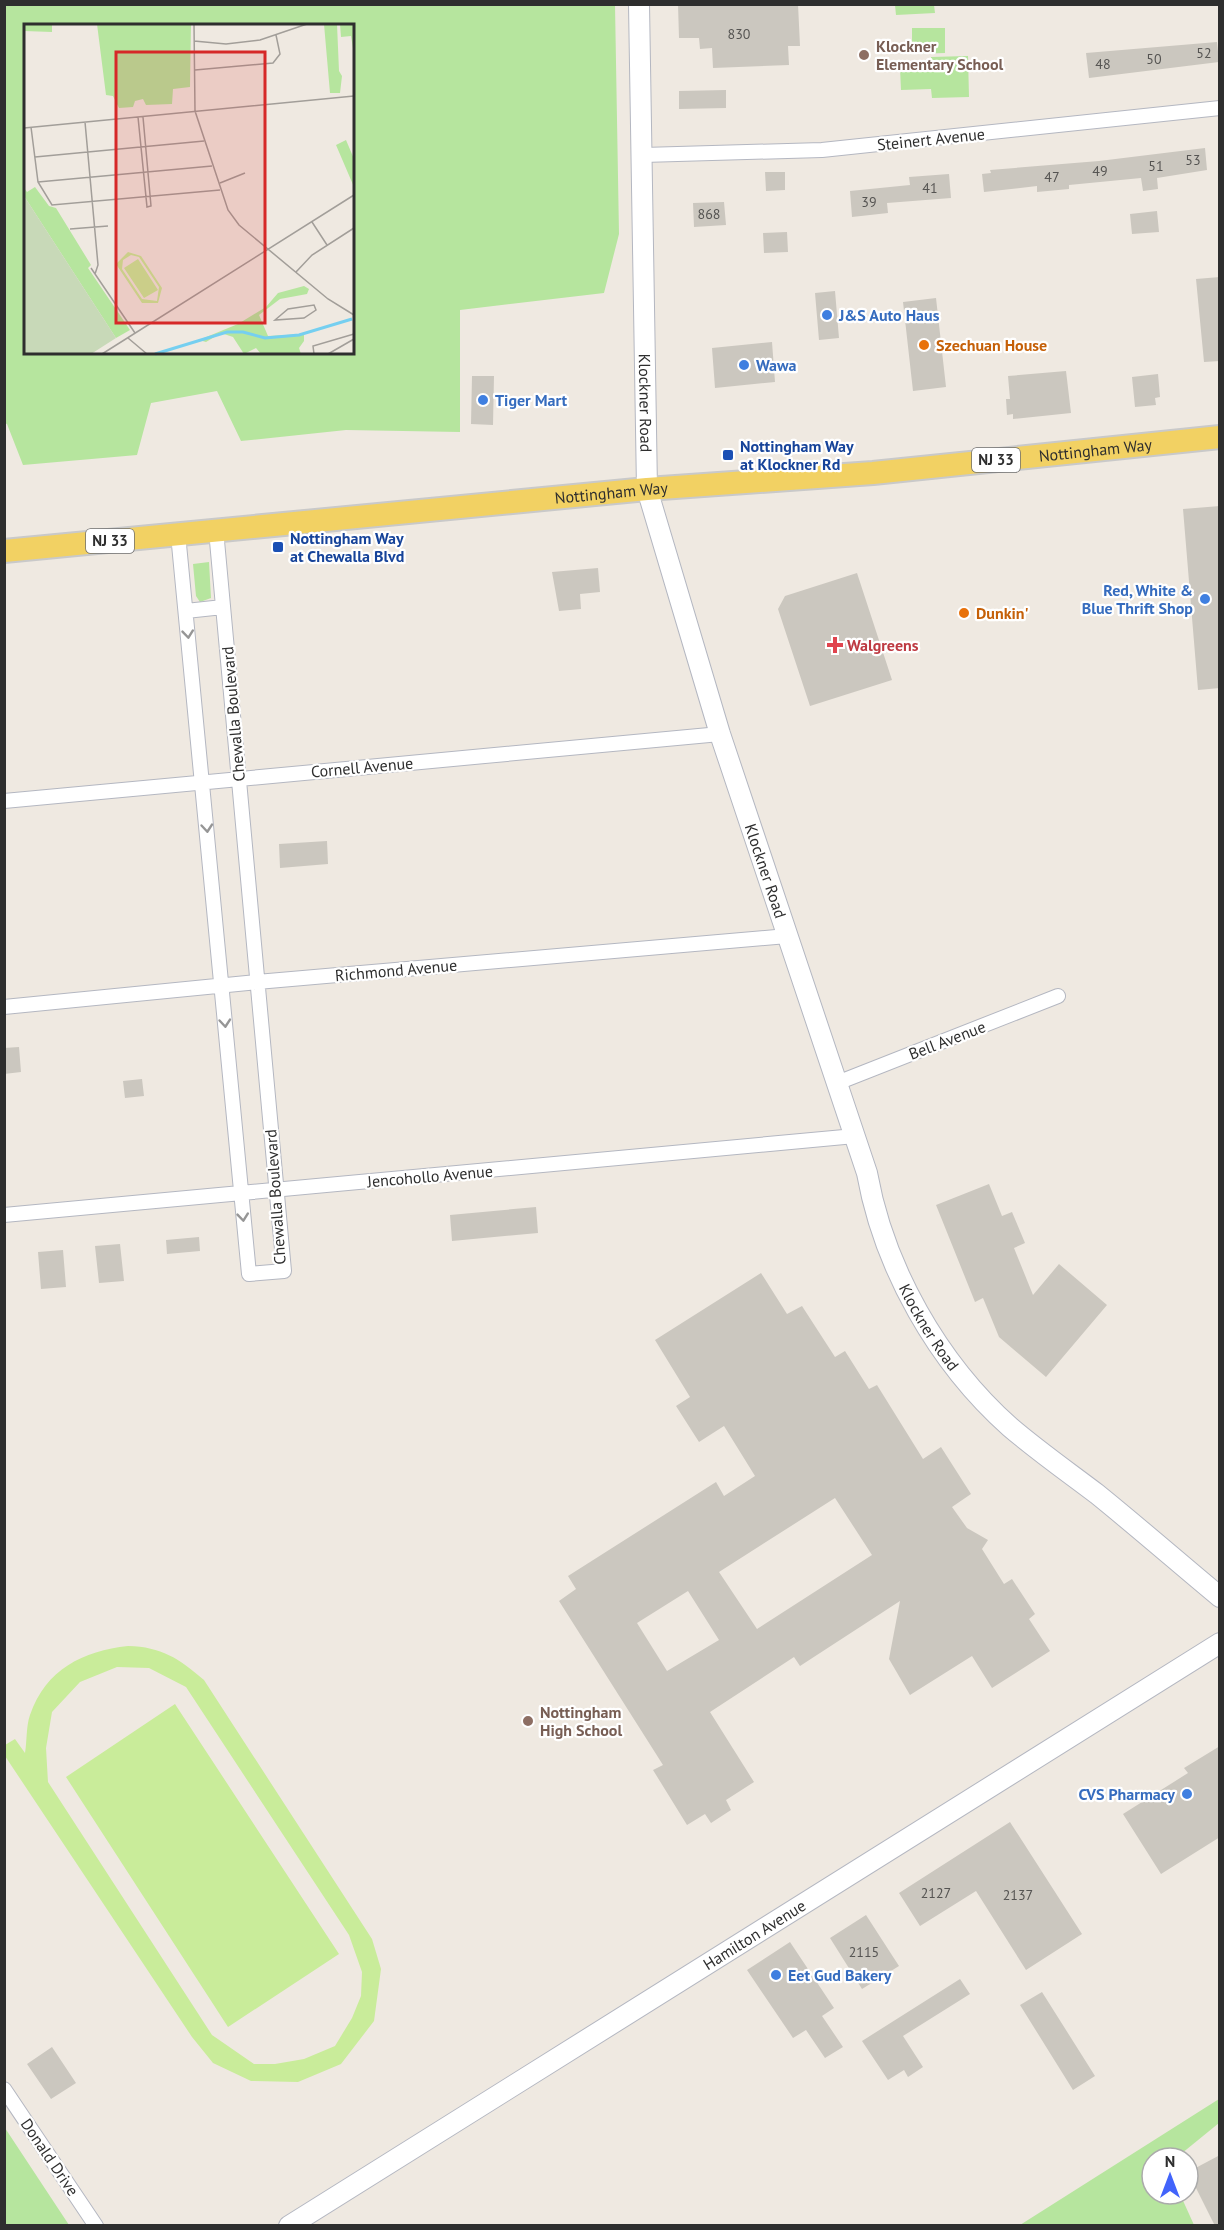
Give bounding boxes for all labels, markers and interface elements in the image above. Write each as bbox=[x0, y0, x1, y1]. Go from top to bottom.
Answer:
inset map bbox=[24, 24, 354, 354]
house number: 830 bbox=[728, 25, 751, 43]
place label: Klockner Elementary School bbox=[876, 36, 1003, 74]
house number: 52 bbox=[1196, 44, 1212, 62]
marker: Klockner Elementary School bbox=[857, 48, 871, 62]
house number: 50 bbox=[1146, 50, 1162, 68]
house number: 48 bbox=[1095, 55, 1111, 73]
street label: Steinert Avenue bbox=[876, 123, 986, 155]
house number: 53 bbox=[1185, 151, 1201, 169]
house number: 51 bbox=[1148, 157, 1164, 175]
house number: 49 bbox=[1092, 162, 1108, 180]
house number: 47 bbox=[1044, 168, 1060, 186]
house number: 41 bbox=[922, 179, 938, 197]
house number: 39 bbox=[861, 193, 877, 211]
house number: 868 bbox=[698, 205, 720, 223]
place label: J&S Auto Haus bbox=[838, 305, 940, 325]
marker: J&S Auto Haus bbox=[820, 308, 834, 322]
place label: Szechuan House bbox=[936, 335, 1047, 355]
marker: Szechuan House bbox=[917, 338, 931, 352]
street label: Klockner Road bbox=[635, 354, 656, 452]
place label: Wawa bbox=[756, 355, 796, 375]
marker: Wawa bbox=[737, 358, 751, 372]
place label: Tiger Mart bbox=[495, 390, 568, 410]
marker: Tiger Mart bbox=[476, 393, 490, 407]
street label: Nottingham Way bbox=[1038, 434, 1153, 466]
place label: Nottingham Way at Klockner Rd bbox=[740, 436, 854, 474]
marker: Nottingham Way at Klockner Rd bbox=[721, 448, 735, 462]
road number: NJ 33 bbox=[972, 448, 1020, 472]
street label: Nottingham Way bbox=[554, 478, 669, 508]
place label: Nottingham Way at Chewalla Blvd bbox=[290, 528, 404, 566]
road number: NJ 33 bbox=[86, 529, 134, 553]
marker: Nottingham Way at Chewalla Blvd bbox=[271, 540, 285, 554]
place label: Red, White & Blue Thrift Shop bbox=[1082, 580, 1193, 618]
marker: Red, White & Blue Thrift Shop bbox=[1198, 592, 1212, 606]
place label: Dunkin' bbox=[976, 603, 1029, 623]
marker: Dunkin' bbox=[957, 606, 971, 620]
one-way arrow bbox=[181, 630, 194, 639]
place label: Walgreens bbox=[847, 635, 919, 655]
marker: Walgreens bbox=[828, 638, 842, 652]
street label: Chewalla Boulevard bbox=[217, 645, 249, 783]
street label: Cornell Avenue bbox=[310, 753, 414, 781]
street label: Klockner Road bbox=[741, 821, 791, 921]
one-way arrow bbox=[200, 824, 213, 833]
street label: Richmond Avenue bbox=[334, 955, 458, 985]
street label: Bell Avenue bbox=[906, 1016, 988, 1064]
one-way arrow bbox=[218, 1018, 231, 1027]
street label: Chewalla Boulevard bbox=[260, 1129, 290, 1265]
street label: Jencohollo Avenue bbox=[365, 1161, 494, 1192]
one-way arrow bbox=[236, 1212, 249, 1221]
street label: Klockner Road bbox=[895, 1280, 964, 1375]
place label: Nottingham High School bbox=[540, 1702, 622, 1740]
marker: Nottingham High School bbox=[521, 1714, 535, 1728]
place label: CVS Pharmacy bbox=[1078, 1784, 1175, 1804]
marker: CVS Pharmacy bbox=[1180, 1787, 1194, 1801]
house number: 2127 bbox=[921, 1884, 951, 1902]
house number: 2137 bbox=[1003, 1886, 1033, 1904]
street label: Hamilton Avenue bbox=[699, 1895, 809, 1974]
house number: 2115 bbox=[849, 1943, 879, 1961]
place label: Eet Gud Bakery bbox=[788, 1965, 892, 1985]
marker: Eet Gud Bakery bbox=[769, 1968, 783, 1982]
street label: Donald Drive bbox=[17, 2114, 83, 2200]
north arrow bbox=[1140, 2146, 1200, 2206]
text: N bbox=[1165, 2151, 1175, 2171]

